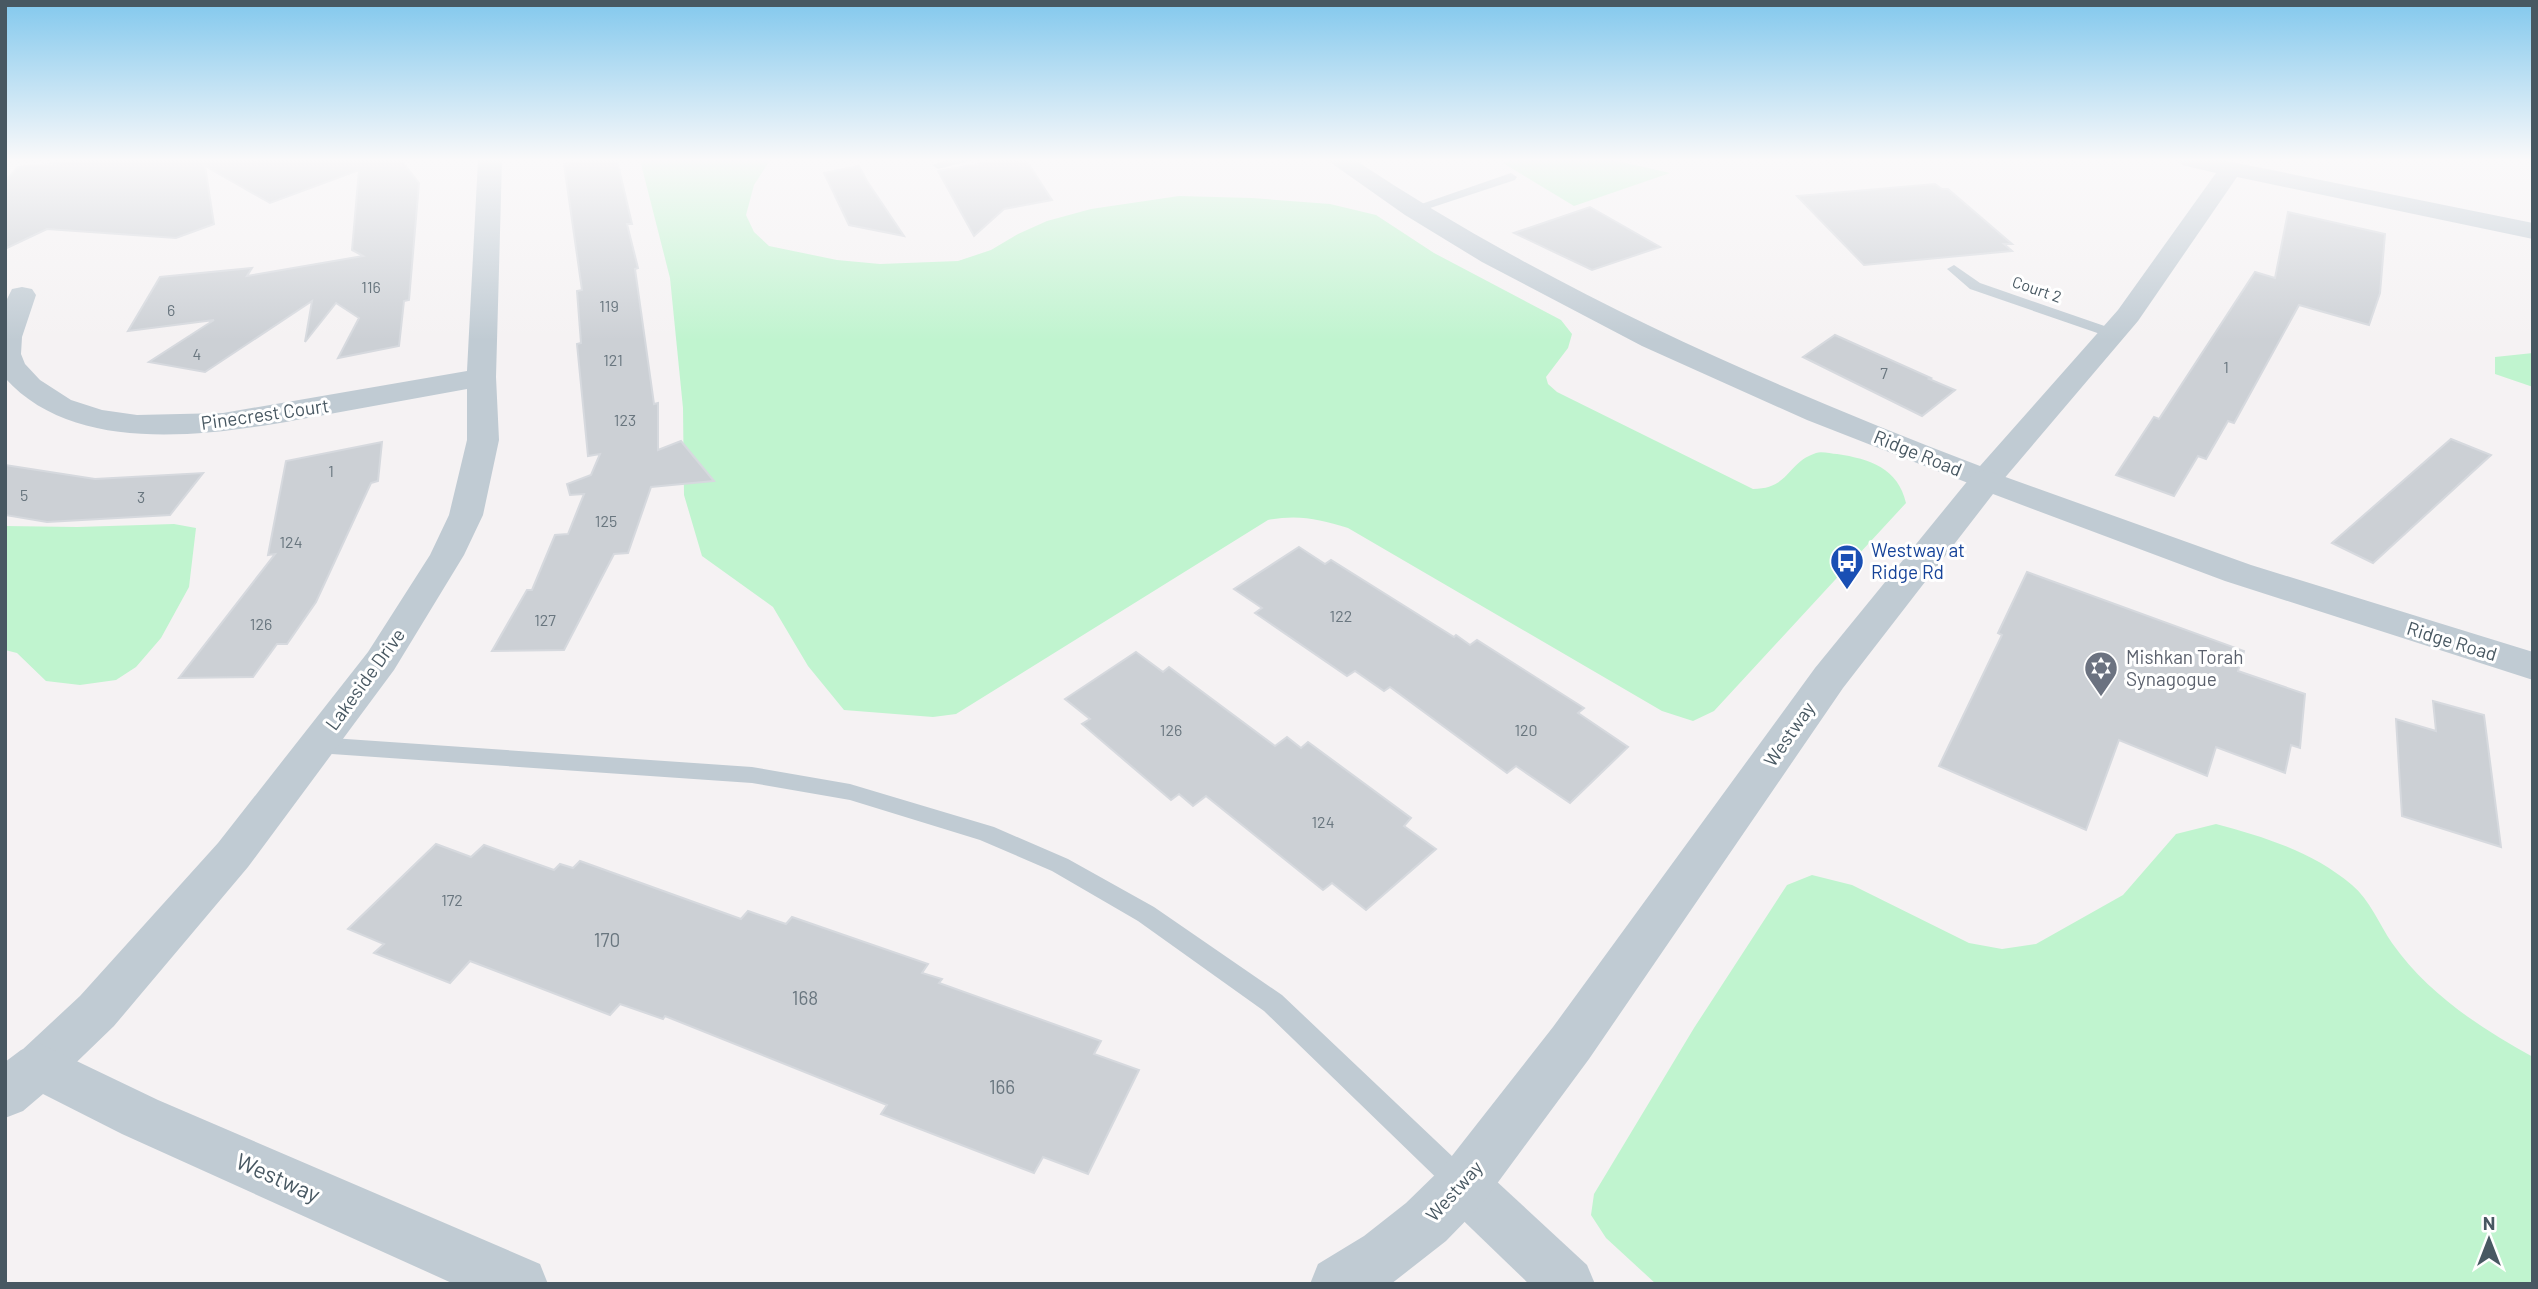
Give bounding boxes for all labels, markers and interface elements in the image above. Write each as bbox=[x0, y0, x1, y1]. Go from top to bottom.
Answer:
street label: Court 2 bbox=[2010, 271, 2064, 306]
house number: 116 bbox=[361, 277, 381, 296]
house number: 119 bbox=[599, 296, 619, 315]
house number: 6 bbox=[167, 300, 175, 319]
house number: 4 bbox=[193, 344, 201, 363]
house number: 121 bbox=[603, 350, 623, 369]
house number: 1 bbox=[2223, 357, 2229, 376]
house number: 7 bbox=[1880, 363, 1888, 382]
street label: Pinecrest Court bbox=[199, 393, 330, 434]
house number: 123 bbox=[614, 410, 636, 429]
street label: Ridge Road bbox=[1871, 424, 1966, 481]
house number: 1 bbox=[328, 461, 334, 480]
house number: 5 bbox=[20, 485, 28, 504]
house number: 3 bbox=[137, 487, 145, 506]
house number: 125 bbox=[595, 511, 617, 530]
house number: 124 bbox=[280, 532, 303, 551]
place label: Westway at Ridge Rd bbox=[1871, 538, 1965, 583]
bus stop icon: Westway at Ridge Rd bbox=[1828, 542, 1866, 591]
house number: 122 bbox=[1330, 606, 1352, 625]
house number: 127 bbox=[534, 610, 556, 629]
house number: 126 bbox=[250, 614, 272, 633]
street label: Ridge Road bbox=[2404, 616, 2500, 665]
street label: Lakeside Drive bbox=[320, 623, 409, 734]
place label: Mishkan Torah Synagogue bbox=[2126, 645, 2244, 690]
synagogue icon: Mishkan Torah Synagogue bbox=[2082, 649, 2120, 698]
street label: Westway bbox=[1758, 697, 1819, 770]
house number: 126 bbox=[1160, 720, 1182, 739]
house number: 120 bbox=[1514, 720, 1538, 739]
house number: 124 bbox=[1312, 812, 1335, 831]
house number: 172 bbox=[441, 890, 463, 909]
house number: 170 bbox=[594, 928, 620, 951]
house number: 168 bbox=[792, 986, 818, 1009]
house number: 166 bbox=[989, 1075, 1015, 1098]
street label: Westway bbox=[232, 1146, 325, 1208]
street label: Westway bbox=[1420, 1155, 1487, 1226]
north arrow bbox=[2454, 1205, 2524, 1275]
text: N bbox=[2483, 1211, 2495, 1234]

